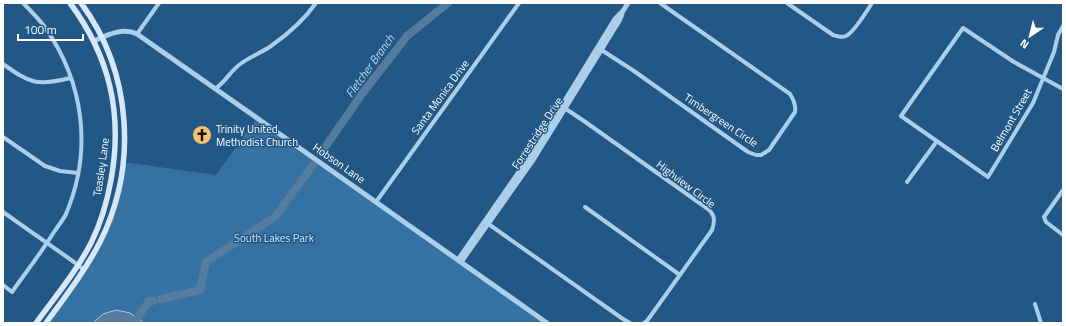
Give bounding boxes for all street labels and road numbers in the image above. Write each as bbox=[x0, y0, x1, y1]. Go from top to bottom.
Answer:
street label: Santa Monica Drive bbox=[407, 56, 473, 138]
street label: Belmont Street bbox=[986, 85, 1036, 154]
street label: Timbergreen Circle bbox=[681, 89, 762, 151]
street label: Forrestridge Drive bbox=[508, 93, 567, 172]
street label: Teasley Lane bbox=[89, 136, 113, 197]
street label: Hobson Lane bbox=[310, 139, 369, 187]
street label: Highview Circle bbox=[653, 156, 719, 212]

